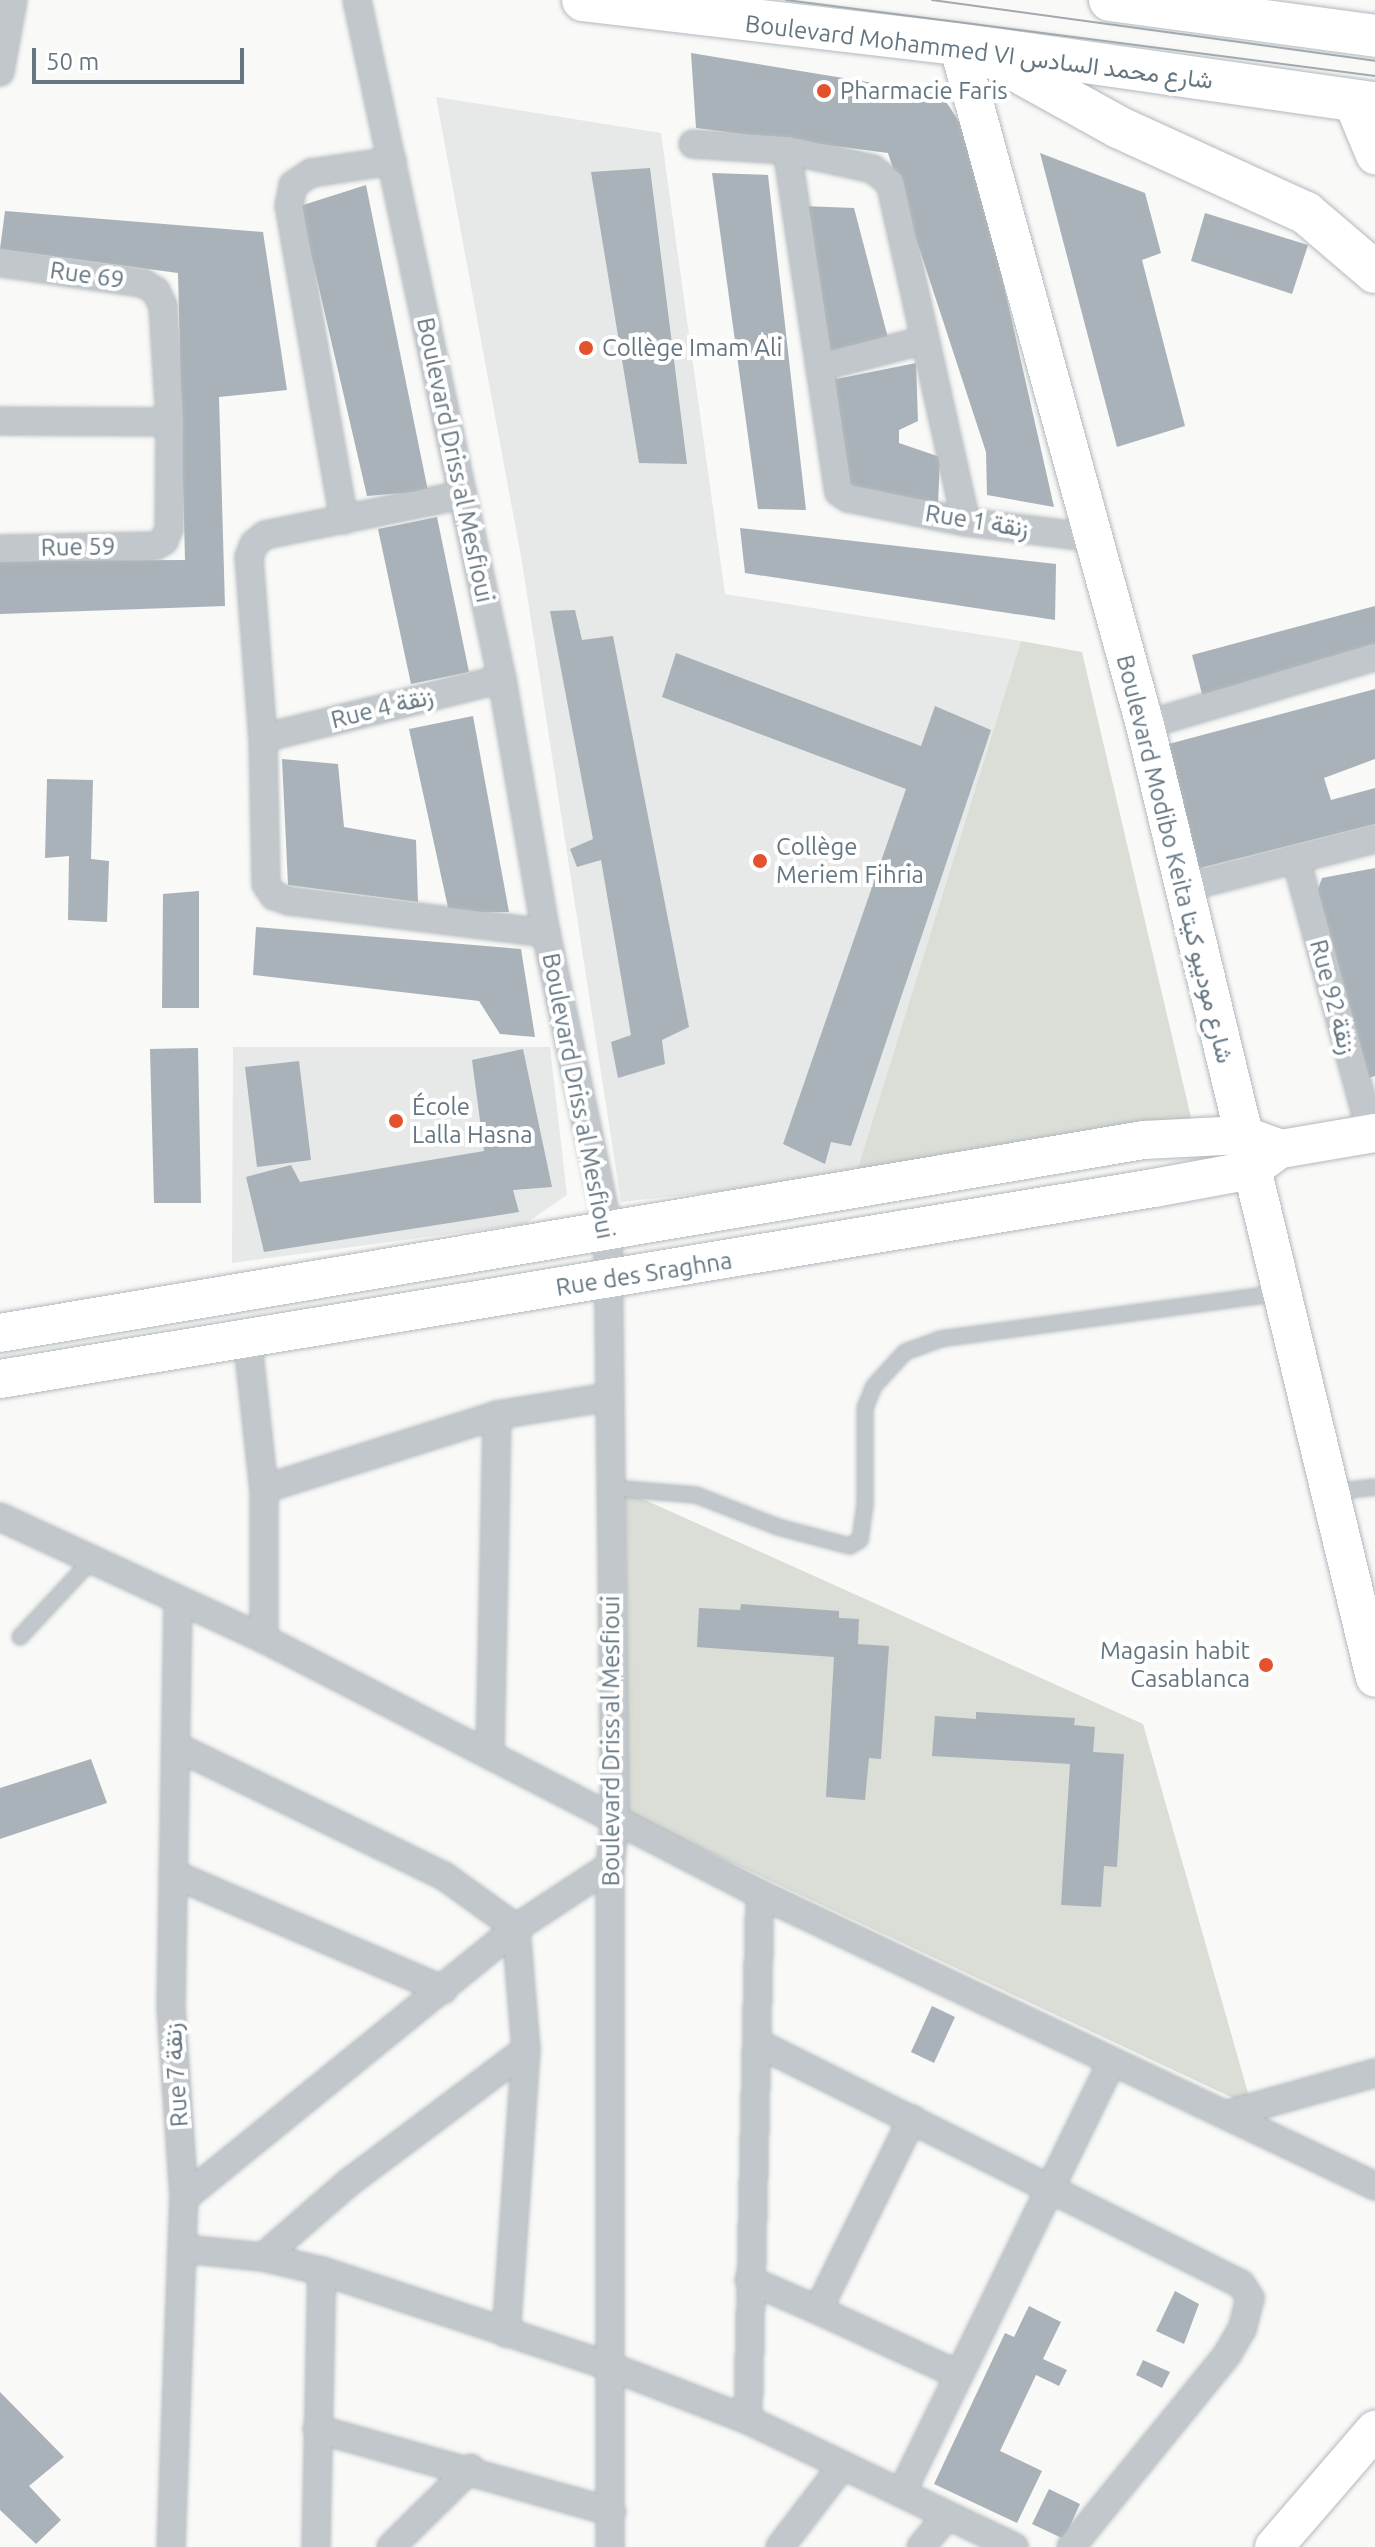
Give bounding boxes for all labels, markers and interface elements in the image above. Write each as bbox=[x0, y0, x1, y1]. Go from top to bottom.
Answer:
street label: Boulevard Mohammed VI شارع محمد السادس bbox=[744, 9, 1214, 95]
scale bar bbox=[36, 32, 248, 82]
text: 50 m bbox=[46, 48, 99, 75]
place label: Pharmacie Faris bbox=[840, 77, 1008, 105]
marker: Pharmacie Faris bbox=[815, 82, 833, 100]
street label: Rue 69 bbox=[48, 256, 126, 294]
street label: Boulevard Driss al Mesfioui bbox=[411, 315, 499, 605]
place label: Collège Imam Ali bbox=[602, 334, 782, 362]
marker: Collège Imam Ali bbox=[577, 339, 595, 357]
street label: Rue 1 زنقة bbox=[923, 499, 1031, 543]
street label: Rue 59 bbox=[41, 532, 115, 562]
street label: Boulevard Modibo Keita شارع موديبو كيتا bbox=[1110, 652, 1240, 1066]
street label: Rue 4 زنقة bbox=[328, 681, 436, 735]
place label: Collège Meriem Fihria bbox=[776, 833, 924, 889]
marker: Collège Meriem Fihria bbox=[751, 852, 769, 870]
street label: Rue 92 زنقة bbox=[1304, 936, 1362, 1058]
street label: Boulevard Driss al Mesfioui bbox=[536, 951, 620, 1241]
place label: École Lalla Hasna bbox=[412, 1093, 533, 1149]
marker: École Lalla Hasna bbox=[387, 1112, 405, 1130]
street label: Rue des Sraghna bbox=[554, 1246, 734, 1302]
street label: Boulevard Driss al Mesfioui bbox=[597, 1596, 625, 1886]
place label: Magasin habit Casablanca bbox=[1100, 1637, 1250, 1693]
marker: Magasin habit Casablanca bbox=[1257, 1656, 1275, 1674]
street label: Rue 7 زنقة bbox=[158, 2022, 194, 2128]

